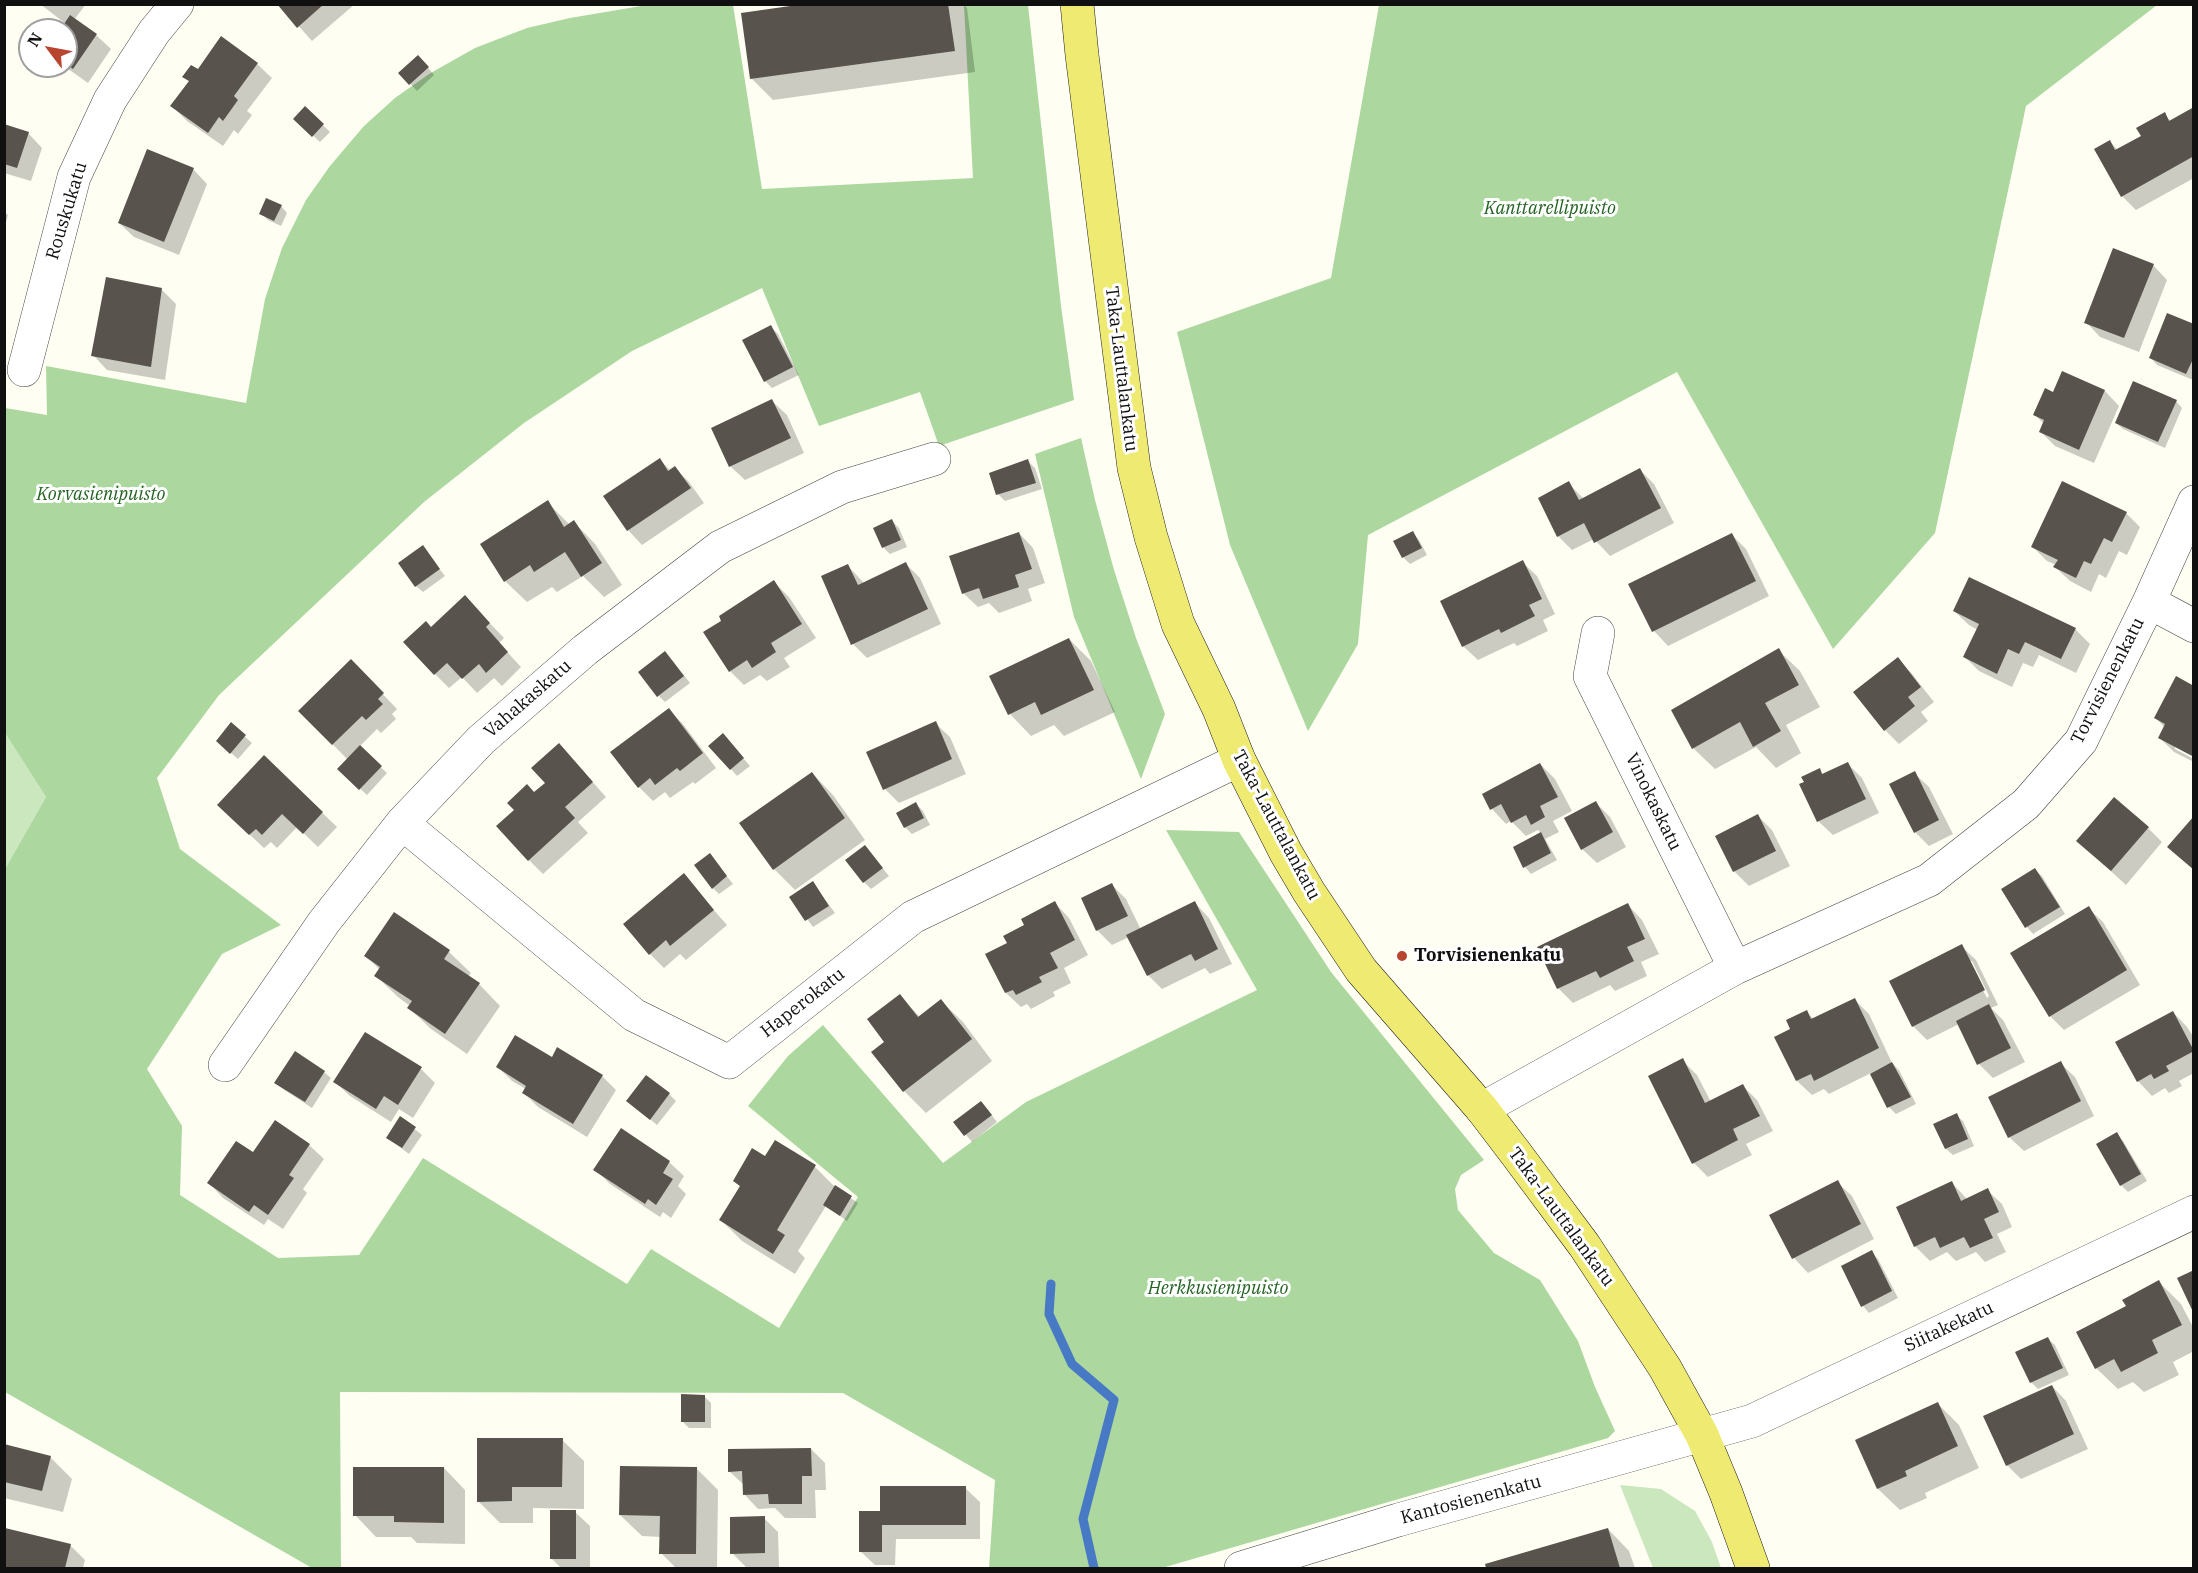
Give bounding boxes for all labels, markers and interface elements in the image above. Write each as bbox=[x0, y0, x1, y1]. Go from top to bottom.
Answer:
north arrow bbox=[18, 18, 78, 78]
text: N bbox=[23, 29, 46, 50]
street label: Rouskukatu bbox=[42, 160, 92, 262]
park label: Kanttarellipuisto bbox=[1484, 198, 1616, 220]
street label: Taka-Lauttalankatu bbox=[1100, 285, 1142, 453]
park label: Korvasienipuisto bbox=[37, 484, 165, 506]
street label: Torvisienenkatu bbox=[2067, 614, 2149, 748]
street label: Vahakaskatu bbox=[480, 655, 576, 743]
street label: Taka-Lauttalankatu bbox=[1227, 746, 1325, 904]
street label: Vinokaskatu bbox=[1620, 750, 1686, 854]
place label: Torvisienenkatu bbox=[1414, 945, 1561, 967]
marker: Torvisienenkatu bbox=[1395, 949, 1409, 963]
street label: Haperokatu bbox=[757, 964, 849, 1042]
street label: Taka-Lauttalankatu bbox=[1503, 1143, 1619, 1291]
park label: Herkkusienipuisto bbox=[1148, 1278, 1288, 1300]
street label: Siitakekatu bbox=[1901, 1297, 1997, 1357]
street label: Kantosienenkatu bbox=[1398, 1471, 1544, 1529]

